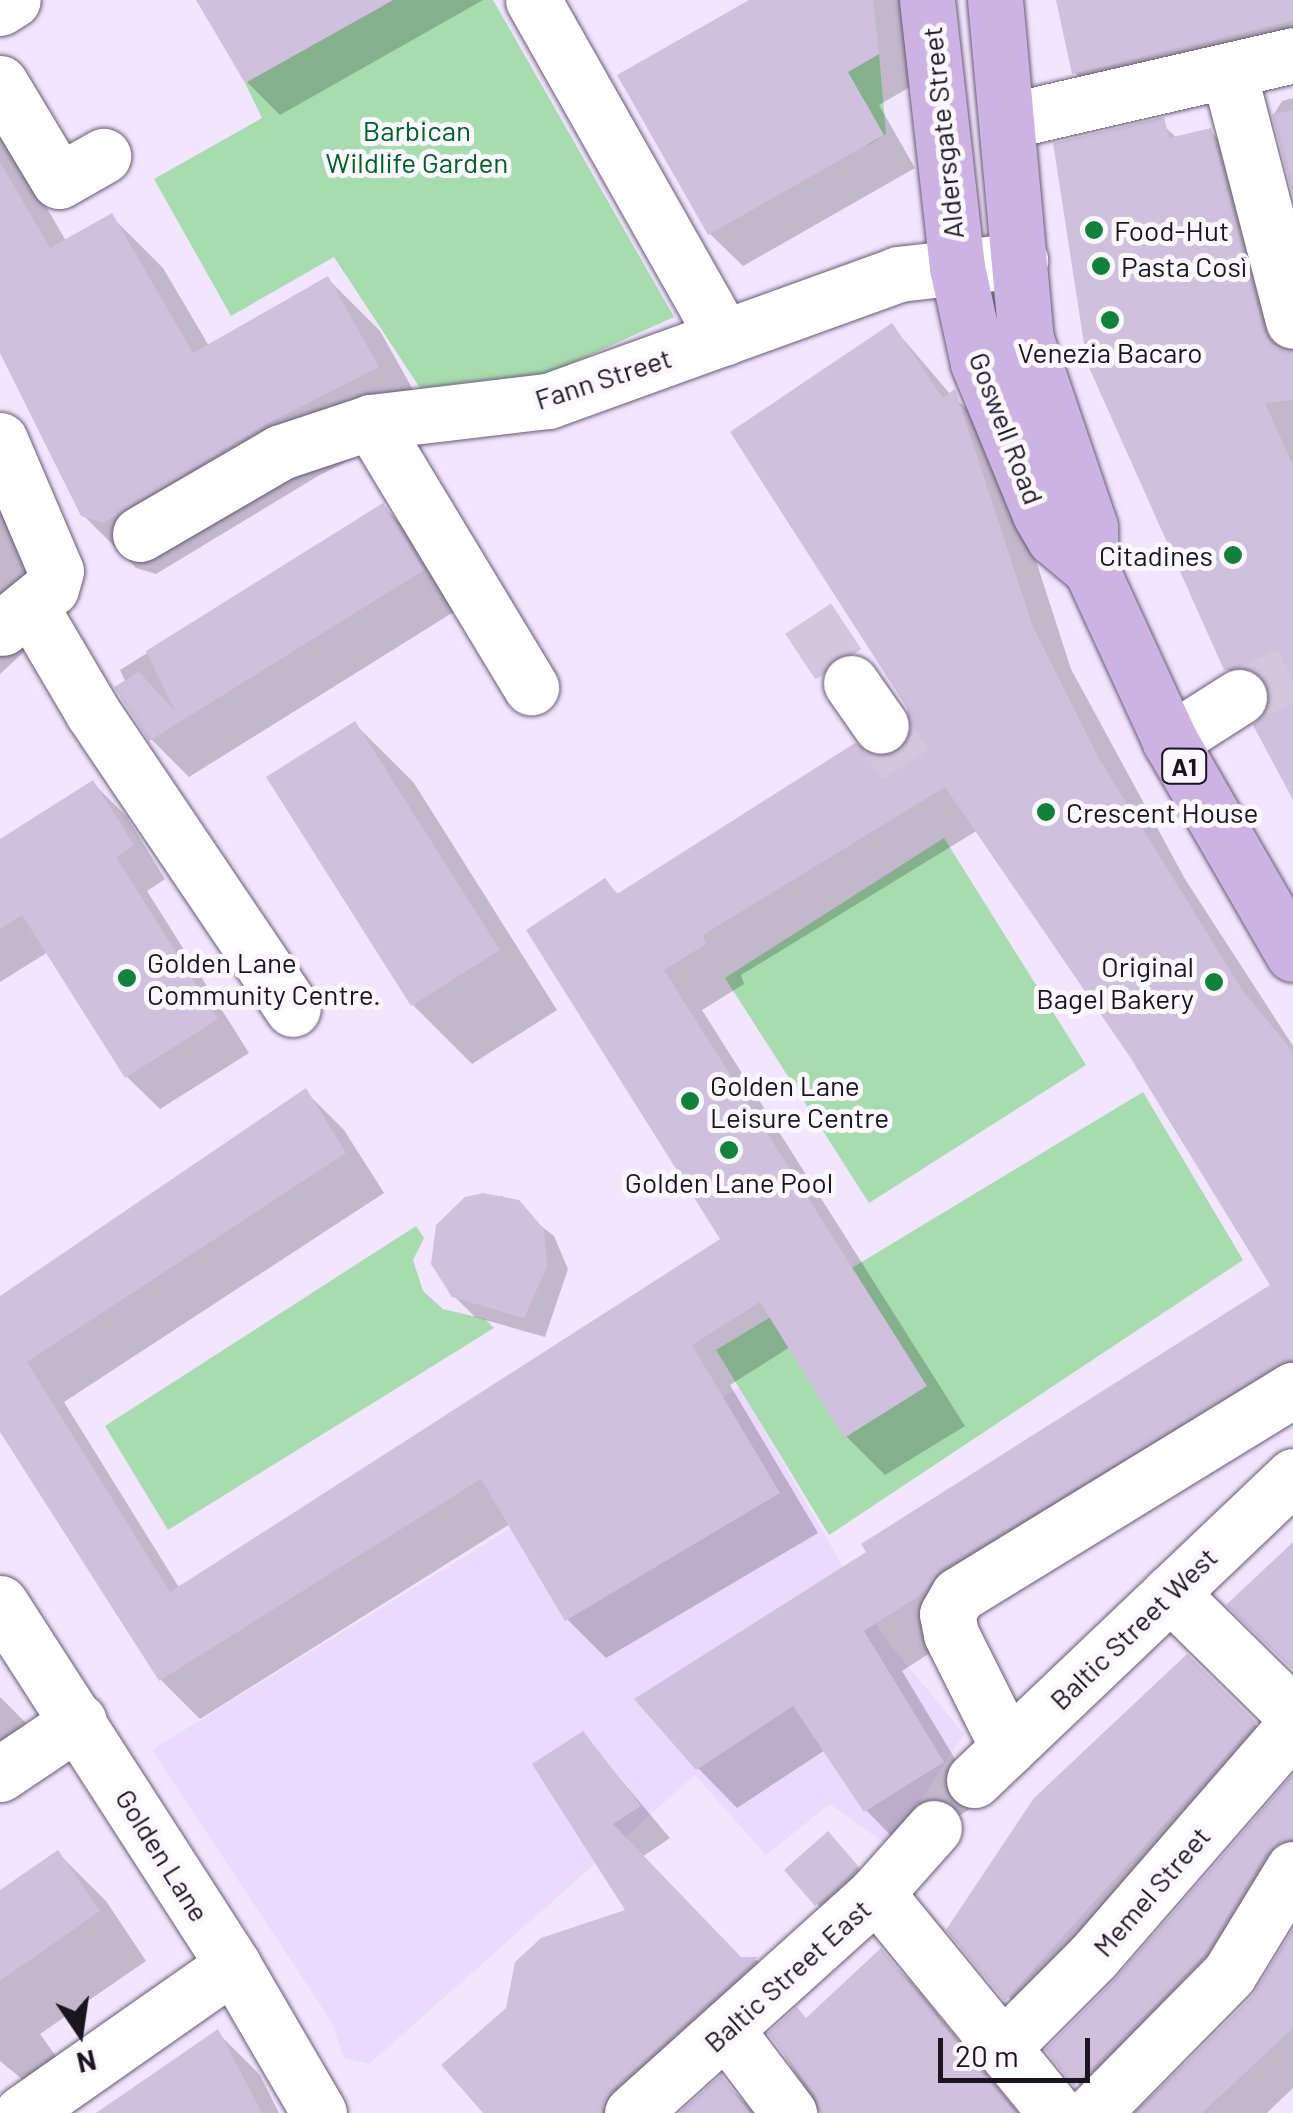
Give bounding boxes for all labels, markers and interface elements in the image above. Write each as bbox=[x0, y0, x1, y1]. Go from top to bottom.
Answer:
street label: Aldersgate Street bbox=[914, 25, 970, 241]
park label: Barbican Wildlife Garden bbox=[326, 113, 508, 179]
place label: Food-Hut bbox=[1114, 213, 1229, 247]
marker: Food-Hut bbox=[1083, 219, 1105, 241]
place label: Pasta Così bbox=[1121, 249, 1247, 283]
marker: Pasta Così bbox=[1090, 255, 1112, 277]
marker: Venezia Bacaro bbox=[1099, 309, 1121, 331]
place label: Venezia Bacaro bbox=[1017, 335, 1203, 369]
street label: Fann Street bbox=[531, 340, 675, 416]
street label: Goswell Road bbox=[963, 347, 1051, 509]
place label: Citadines bbox=[1099, 538, 1213, 572]
marker: Citadines bbox=[1222, 544, 1244, 566]
road number: A1 bbox=[1159, 746, 1209, 786]
place label: Crescent House bbox=[1066, 795, 1258, 829]
marker: Crescent House bbox=[1035, 801, 1057, 823]
place label: Golden Lane Community Centre. bbox=[147, 945, 381, 1011]
place label: Original Bagel Bakery bbox=[1036, 949, 1194, 1015]
marker: Golden Lane Community Centre. bbox=[116, 967, 138, 989]
marker: Original Bagel Bakery bbox=[1203, 971, 1225, 993]
place label: Golden Lane Leisure Centre bbox=[710, 1068, 889, 1134]
marker: Golden Lane Leisure Centre bbox=[679, 1090, 701, 1112]
marker: Golden Lane Pool bbox=[718, 1139, 740, 1161]
place label: Golden Lane Pool bbox=[625, 1165, 833, 1199]
street label: Baltic Street West bbox=[1042, 1540, 1224, 1716]
street label: Golden Lane bbox=[109, 1783, 217, 1927]
street label: Memel Street bbox=[1085, 1819, 1217, 1963]
street label: Baltic Street East bbox=[697, 1891, 877, 2059]
north arrow bbox=[30, 1983, 130, 2083]
scale bar bbox=[943, 2018, 1096, 2080]
text: 20 m bbox=[955, 2037, 1019, 2073]
text: N bbox=[74, 2044, 100, 2081]

